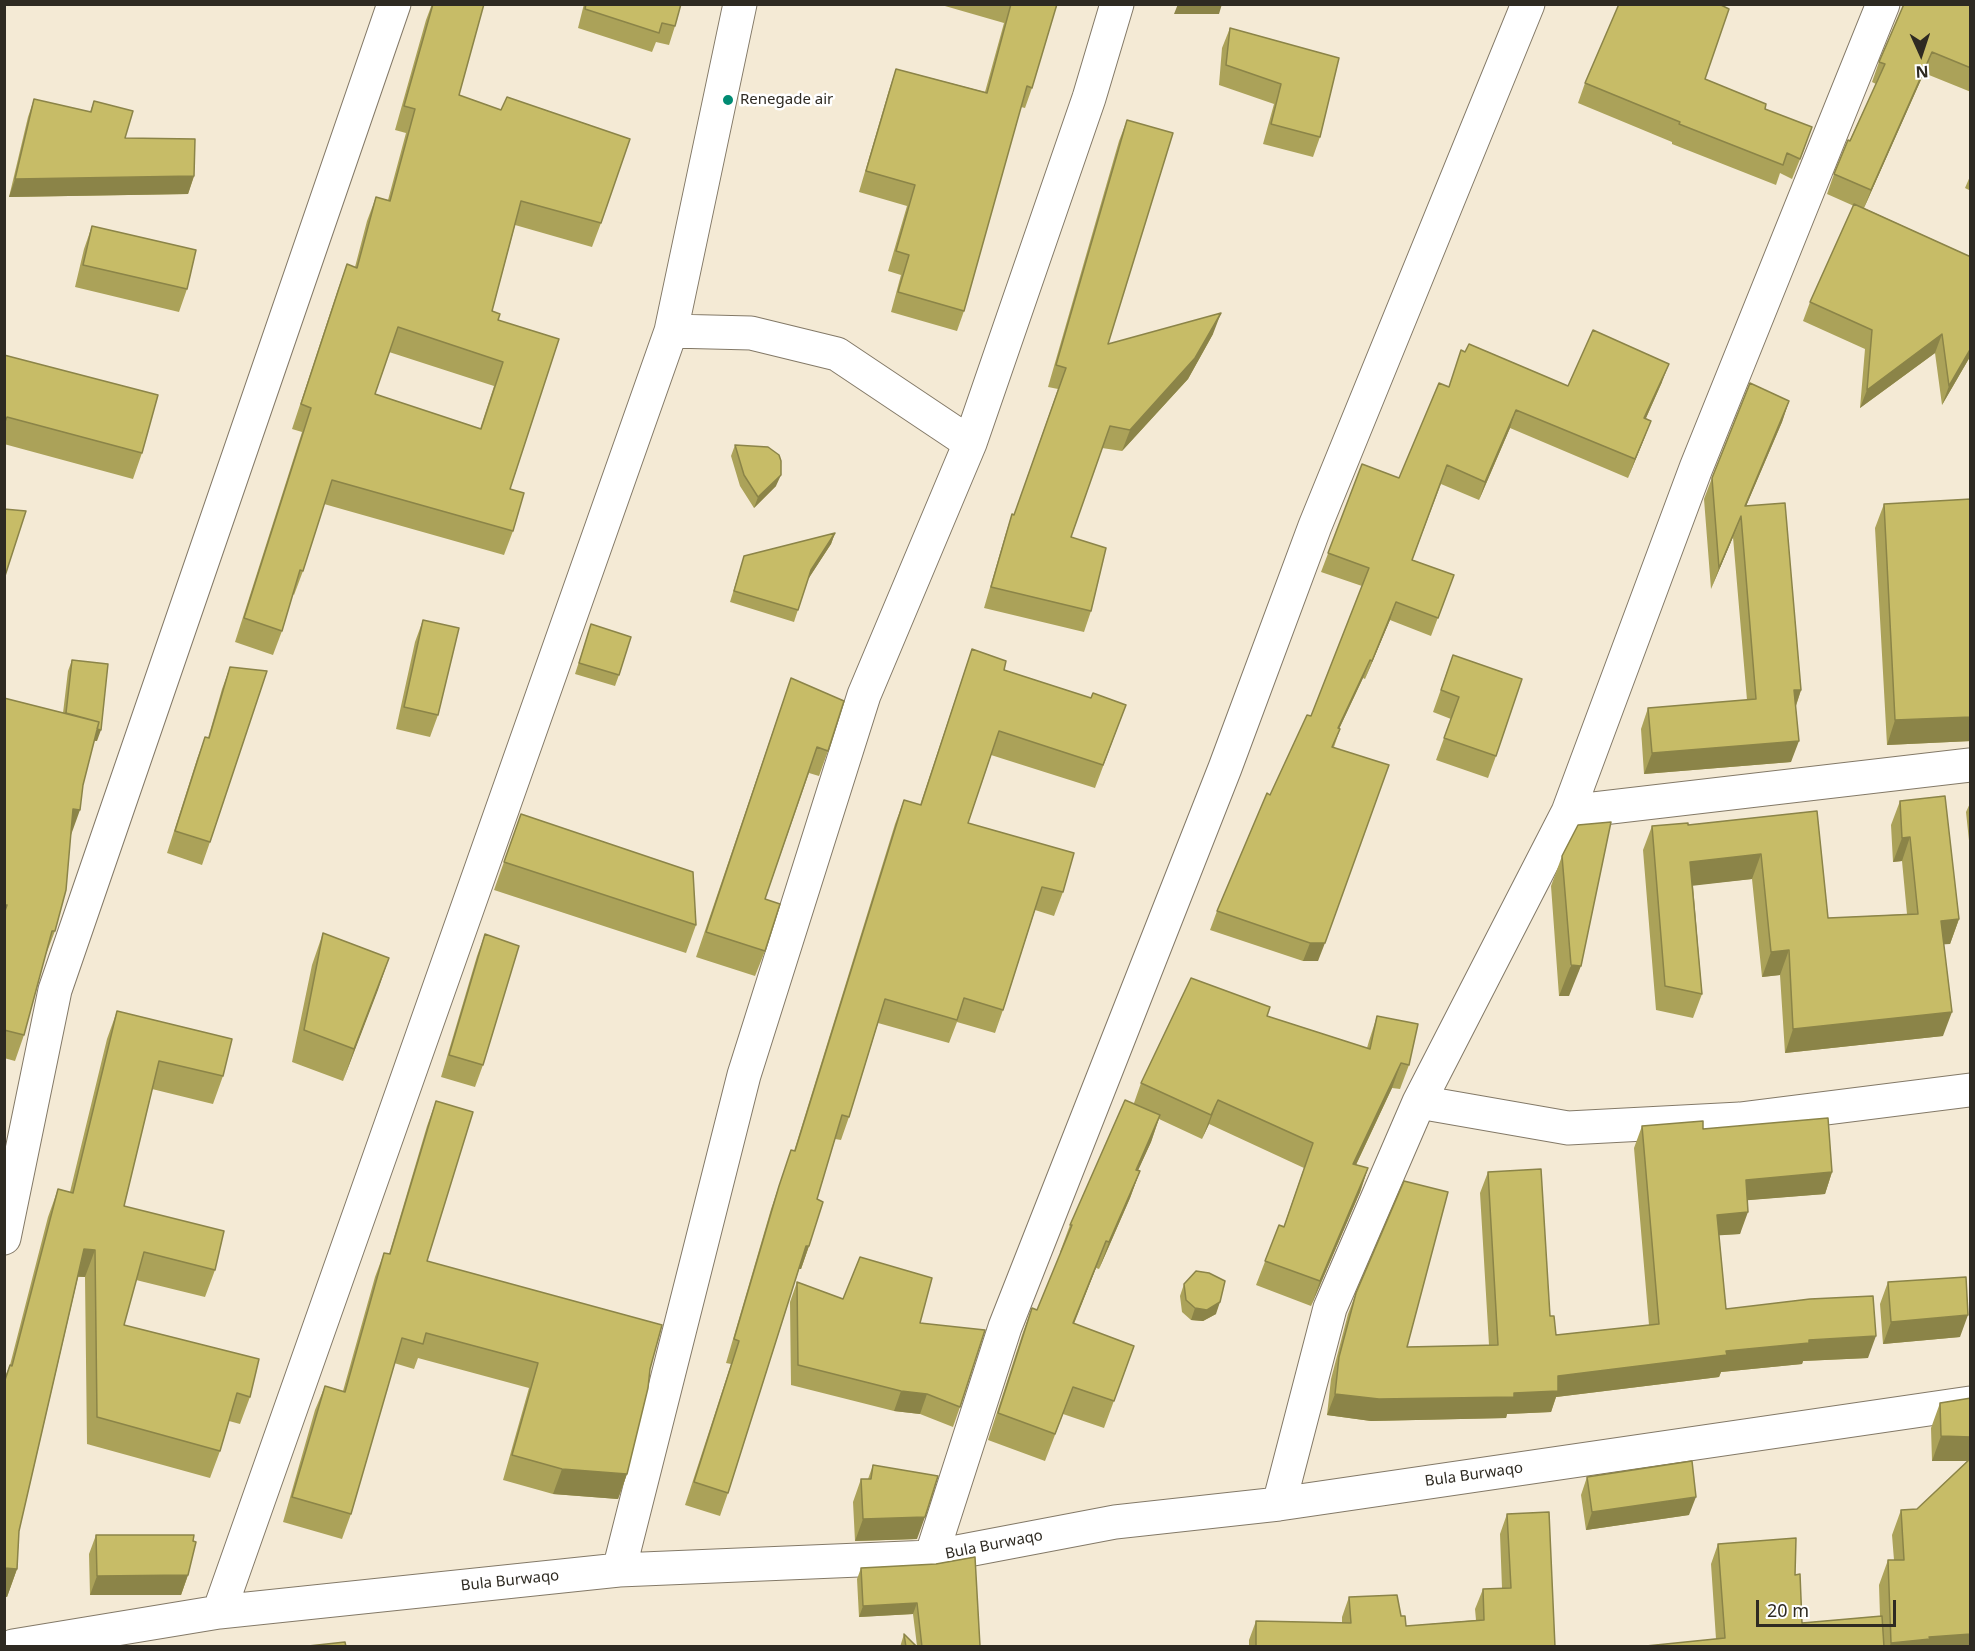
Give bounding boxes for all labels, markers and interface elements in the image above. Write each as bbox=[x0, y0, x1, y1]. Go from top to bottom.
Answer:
north arrow bbox=[1891, 24, 1951, 84]
text: N bbox=[1915, 61, 1929, 83]
place label: Renegade air bbox=[740, 91, 833, 109]
marker: Renegade air bbox=[721, 93, 735, 107]
street label: Bula Burwaqo bbox=[1424, 1459, 1524, 1491]
street label: Bula Burwaqo bbox=[944, 1527, 1044, 1563]
street label: Bula Burwaqo bbox=[460, 1567, 560, 1595]
scale bar bbox=[1759, 1588, 1898, 1626]
text: 20 m bbox=[1767, 1598, 1809, 1622]

